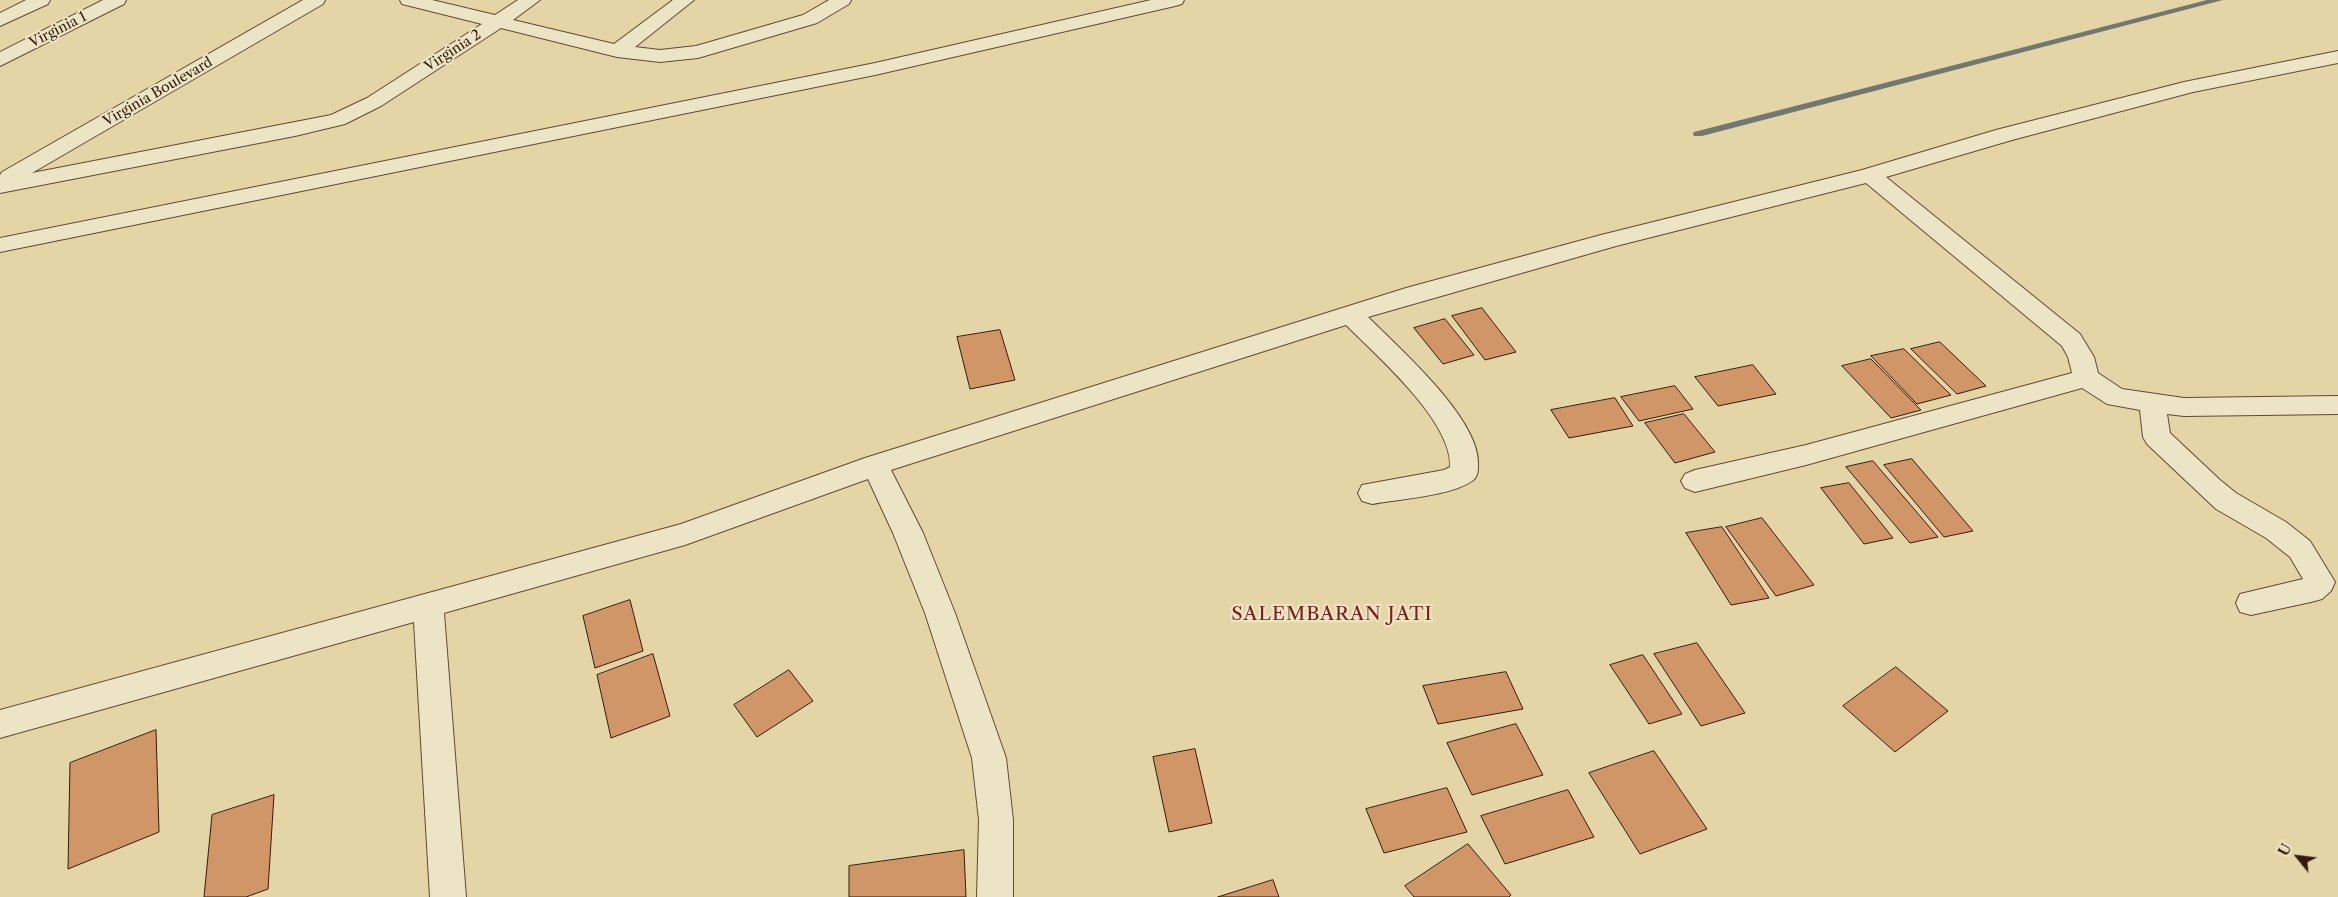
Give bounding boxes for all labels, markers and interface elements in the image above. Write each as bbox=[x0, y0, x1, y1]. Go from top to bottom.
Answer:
street label: Virginia 1 bbox=[27, 8, 89, 52]
street label: Virginia 2 bbox=[422, 27, 484, 75]
street label: Virginia Boulevard bbox=[100, 54, 216, 130]
district label: SALEMBARAN JATI bbox=[1229, 604, 1435, 626]
north arrow bbox=[2273, 832, 2323, 882]
text: U bbox=[2274, 840, 2296, 859]

